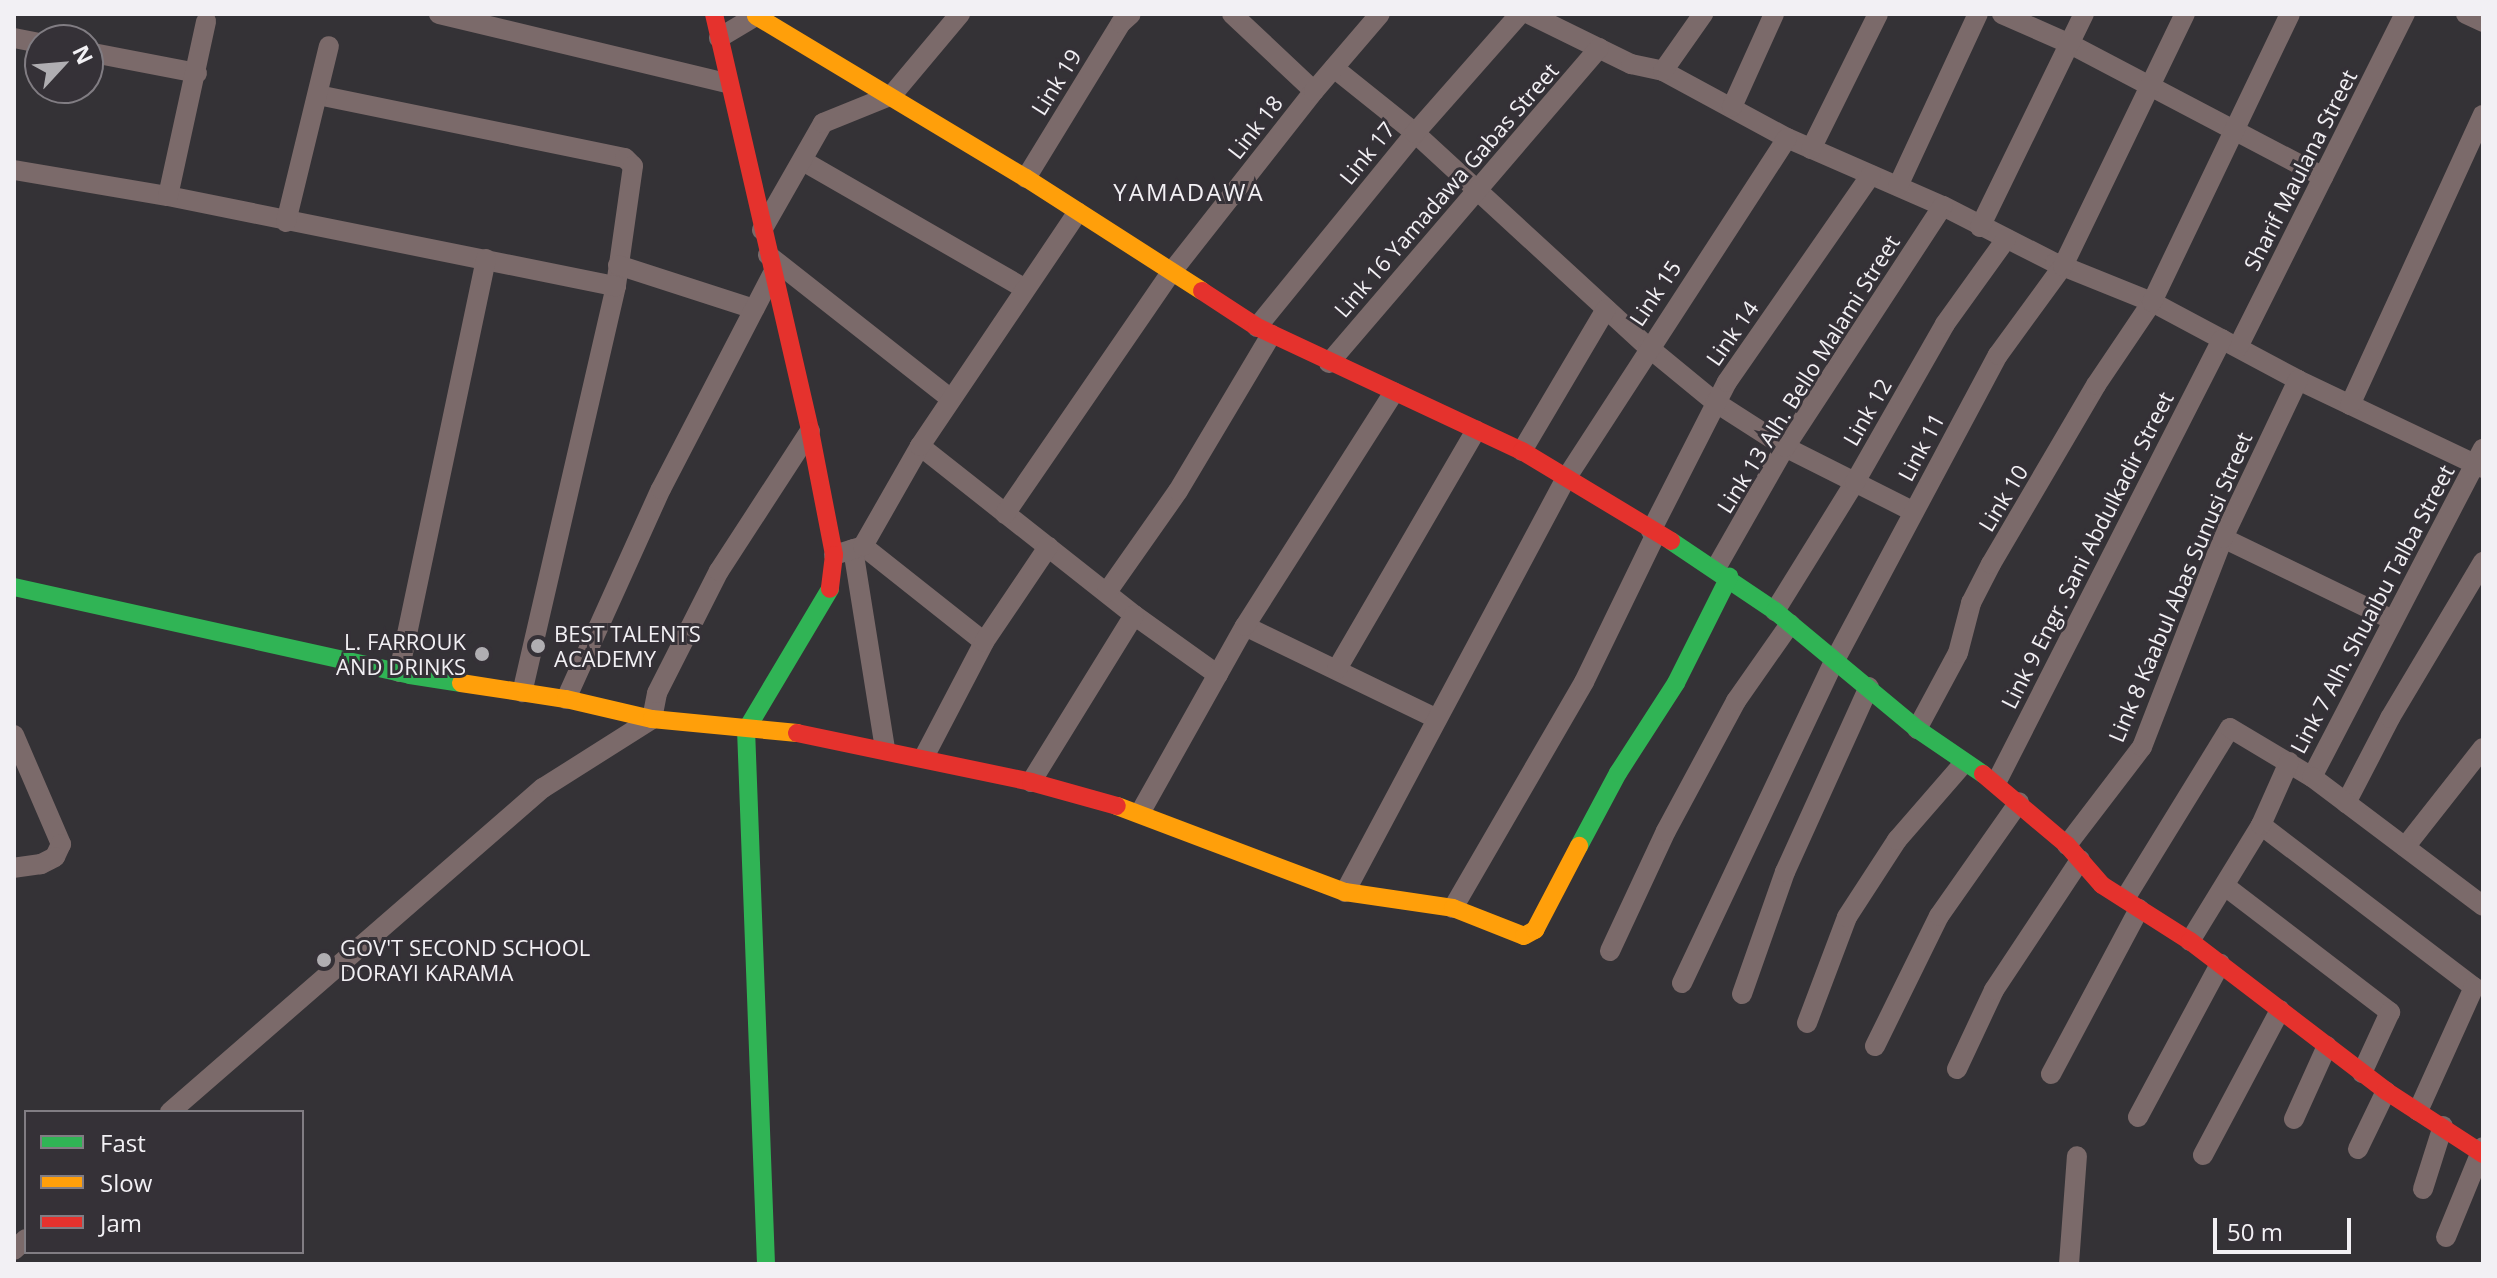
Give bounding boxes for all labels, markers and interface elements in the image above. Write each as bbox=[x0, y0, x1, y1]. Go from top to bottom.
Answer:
north arrow bbox=[24, 24, 104, 104]
text: N bbox=[66, 40, 101, 69]
street label: Link 19 bbox=[1025, 44, 1087, 120]
street label: Link 16 Yamadawa Gabas Street bbox=[1328, 58, 1564, 322]
street label: Sharif Maulana Street bbox=[2238, 65, 2362, 275]
street label: Link 18 bbox=[1222, 90, 1288, 164]
street label: Link 17 bbox=[1334, 116, 1400, 190]
district label: YAMADAWA bbox=[1113, 178, 1265, 206]
street label: Link 13 Alh. Bello Malami Street bbox=[1711, 230, 1905, 518]
street label: Link 15 bbox=[1624, 255, 1686, 331]
street label: Link 14 bbox=[1700, 296, 1764, 370]
street label: Link 12 bbox=[1837, 374, 1897, 450]
street label: Link 9 Engr. Sani Abdulkadir Street bbox=[1995, 387, 2179, 713]
street label: Link 11 bbox=[1892, 409, 1950, 485]
street label: Link 8 Kaabul Abas Sunusi Street bbox=[2103, 428, 2257, 746]
street label: Link 10 bbox=[1973, 460, 2033, 536]
street label: Link 7 Alh. Shuaibu Talba Street bbox=[2285, 460, 2459, 758]
place label: BEST TALENTS ACADEMY bbox=[554, 620, 701, 672]
place label: L. FARROUK AND DRINKS bbox=[336, 628, 466, 680]
marker: BEST TALENTS ACADEMY bbox=[529, 637, 547, 655]
marker: L. FARROUK AND DRINKS bbox=[473, 645, 491, 663]
place label: GOV'T SECOND SCHOOL DORAYI KARAMA bbox=[340, 934, 590, 986]
marker: GOV'T SECOND SCHOOL DORAYI KARAMA bbox=[315, 951, 333, 969]
legend bbox=[24, 1110, 304, 1254]
text: Fast bbox=[100, 1126, 146, 1159]
text: Slow bbox=[100, 1166, 152, 1199]
scale bar bbox=[2217, 1202, 2355, 1252]
text: Jam bbox=[100, 1206, 142, 1239]
text: 50 m bbox=[2227, 1215, 2283, 1248]

